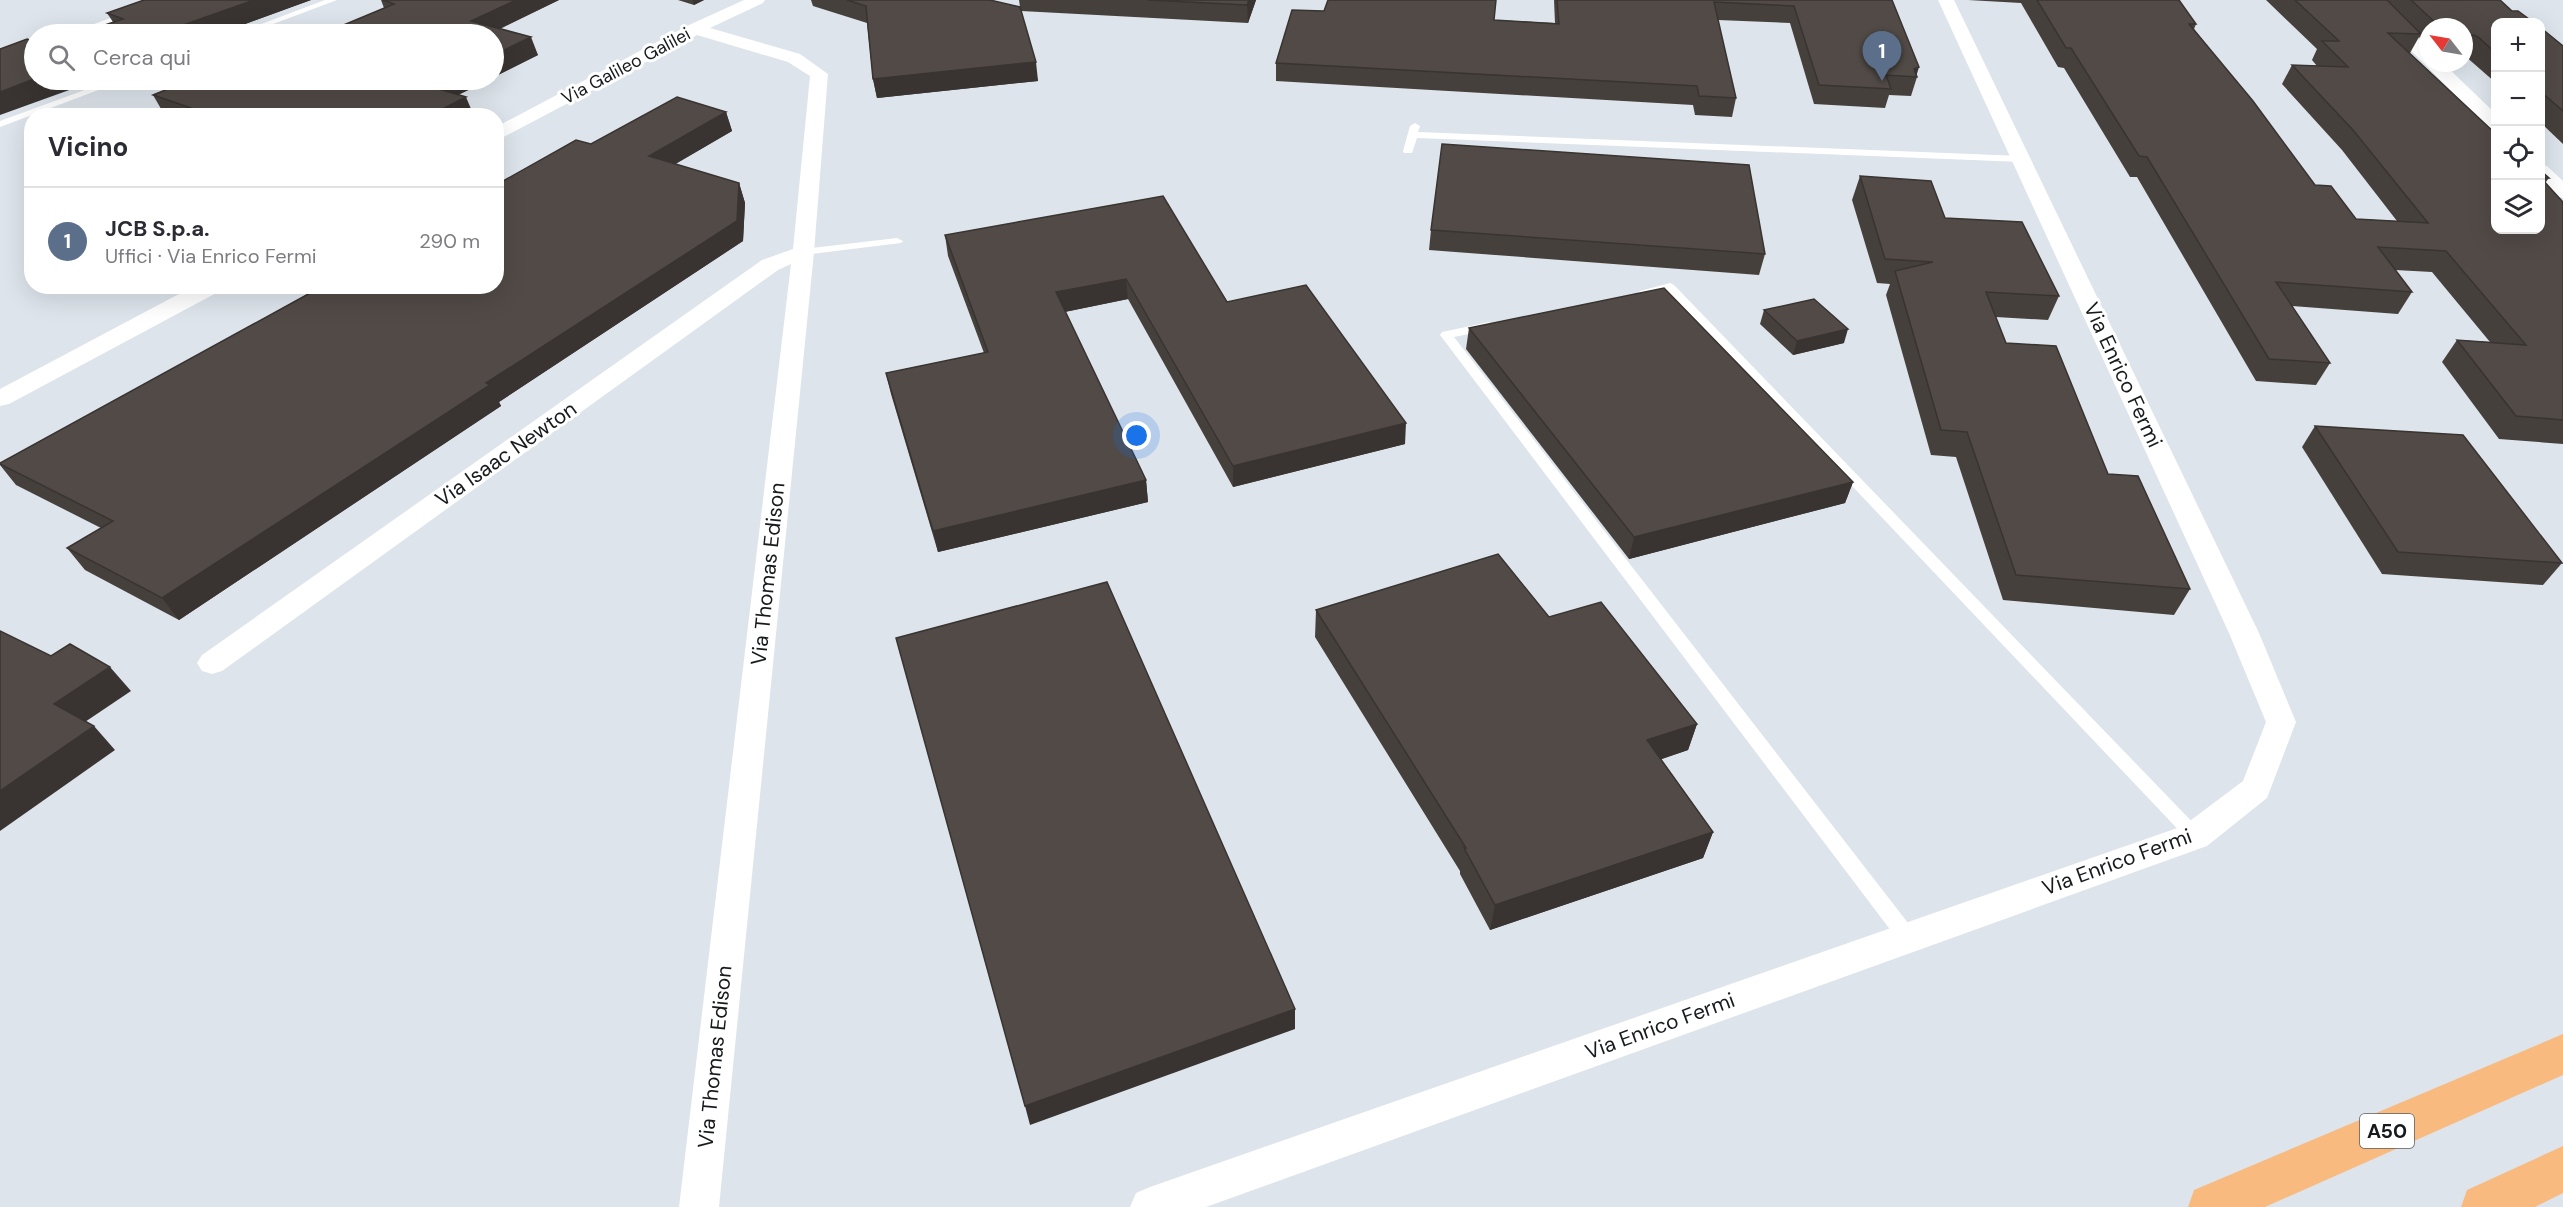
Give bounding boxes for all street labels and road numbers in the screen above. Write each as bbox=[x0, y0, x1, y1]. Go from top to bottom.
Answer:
street label: Via Galileo Galilei bbox=[557, 22, 695, 110]
street label: Via Enrico Fermi bbox=[2077, 298, 2169, 452]
street label: Via Isaac Newton bbox=[430, 395, 582, 513]
street label: Via Thomas Edison bbox=[744, 481, 792, 667]
street label: Via Enrico Fermi bbox=[2038, 822, 2196, 902]
street label: Via Thomas Edison bbox=[691, 964, 739, 1150]
street label: Via Enrico Fermi bbox=[1581, 986, 1739, 1066]
road number: A50 bbox=[2360, 1114, 2414, 1148]

